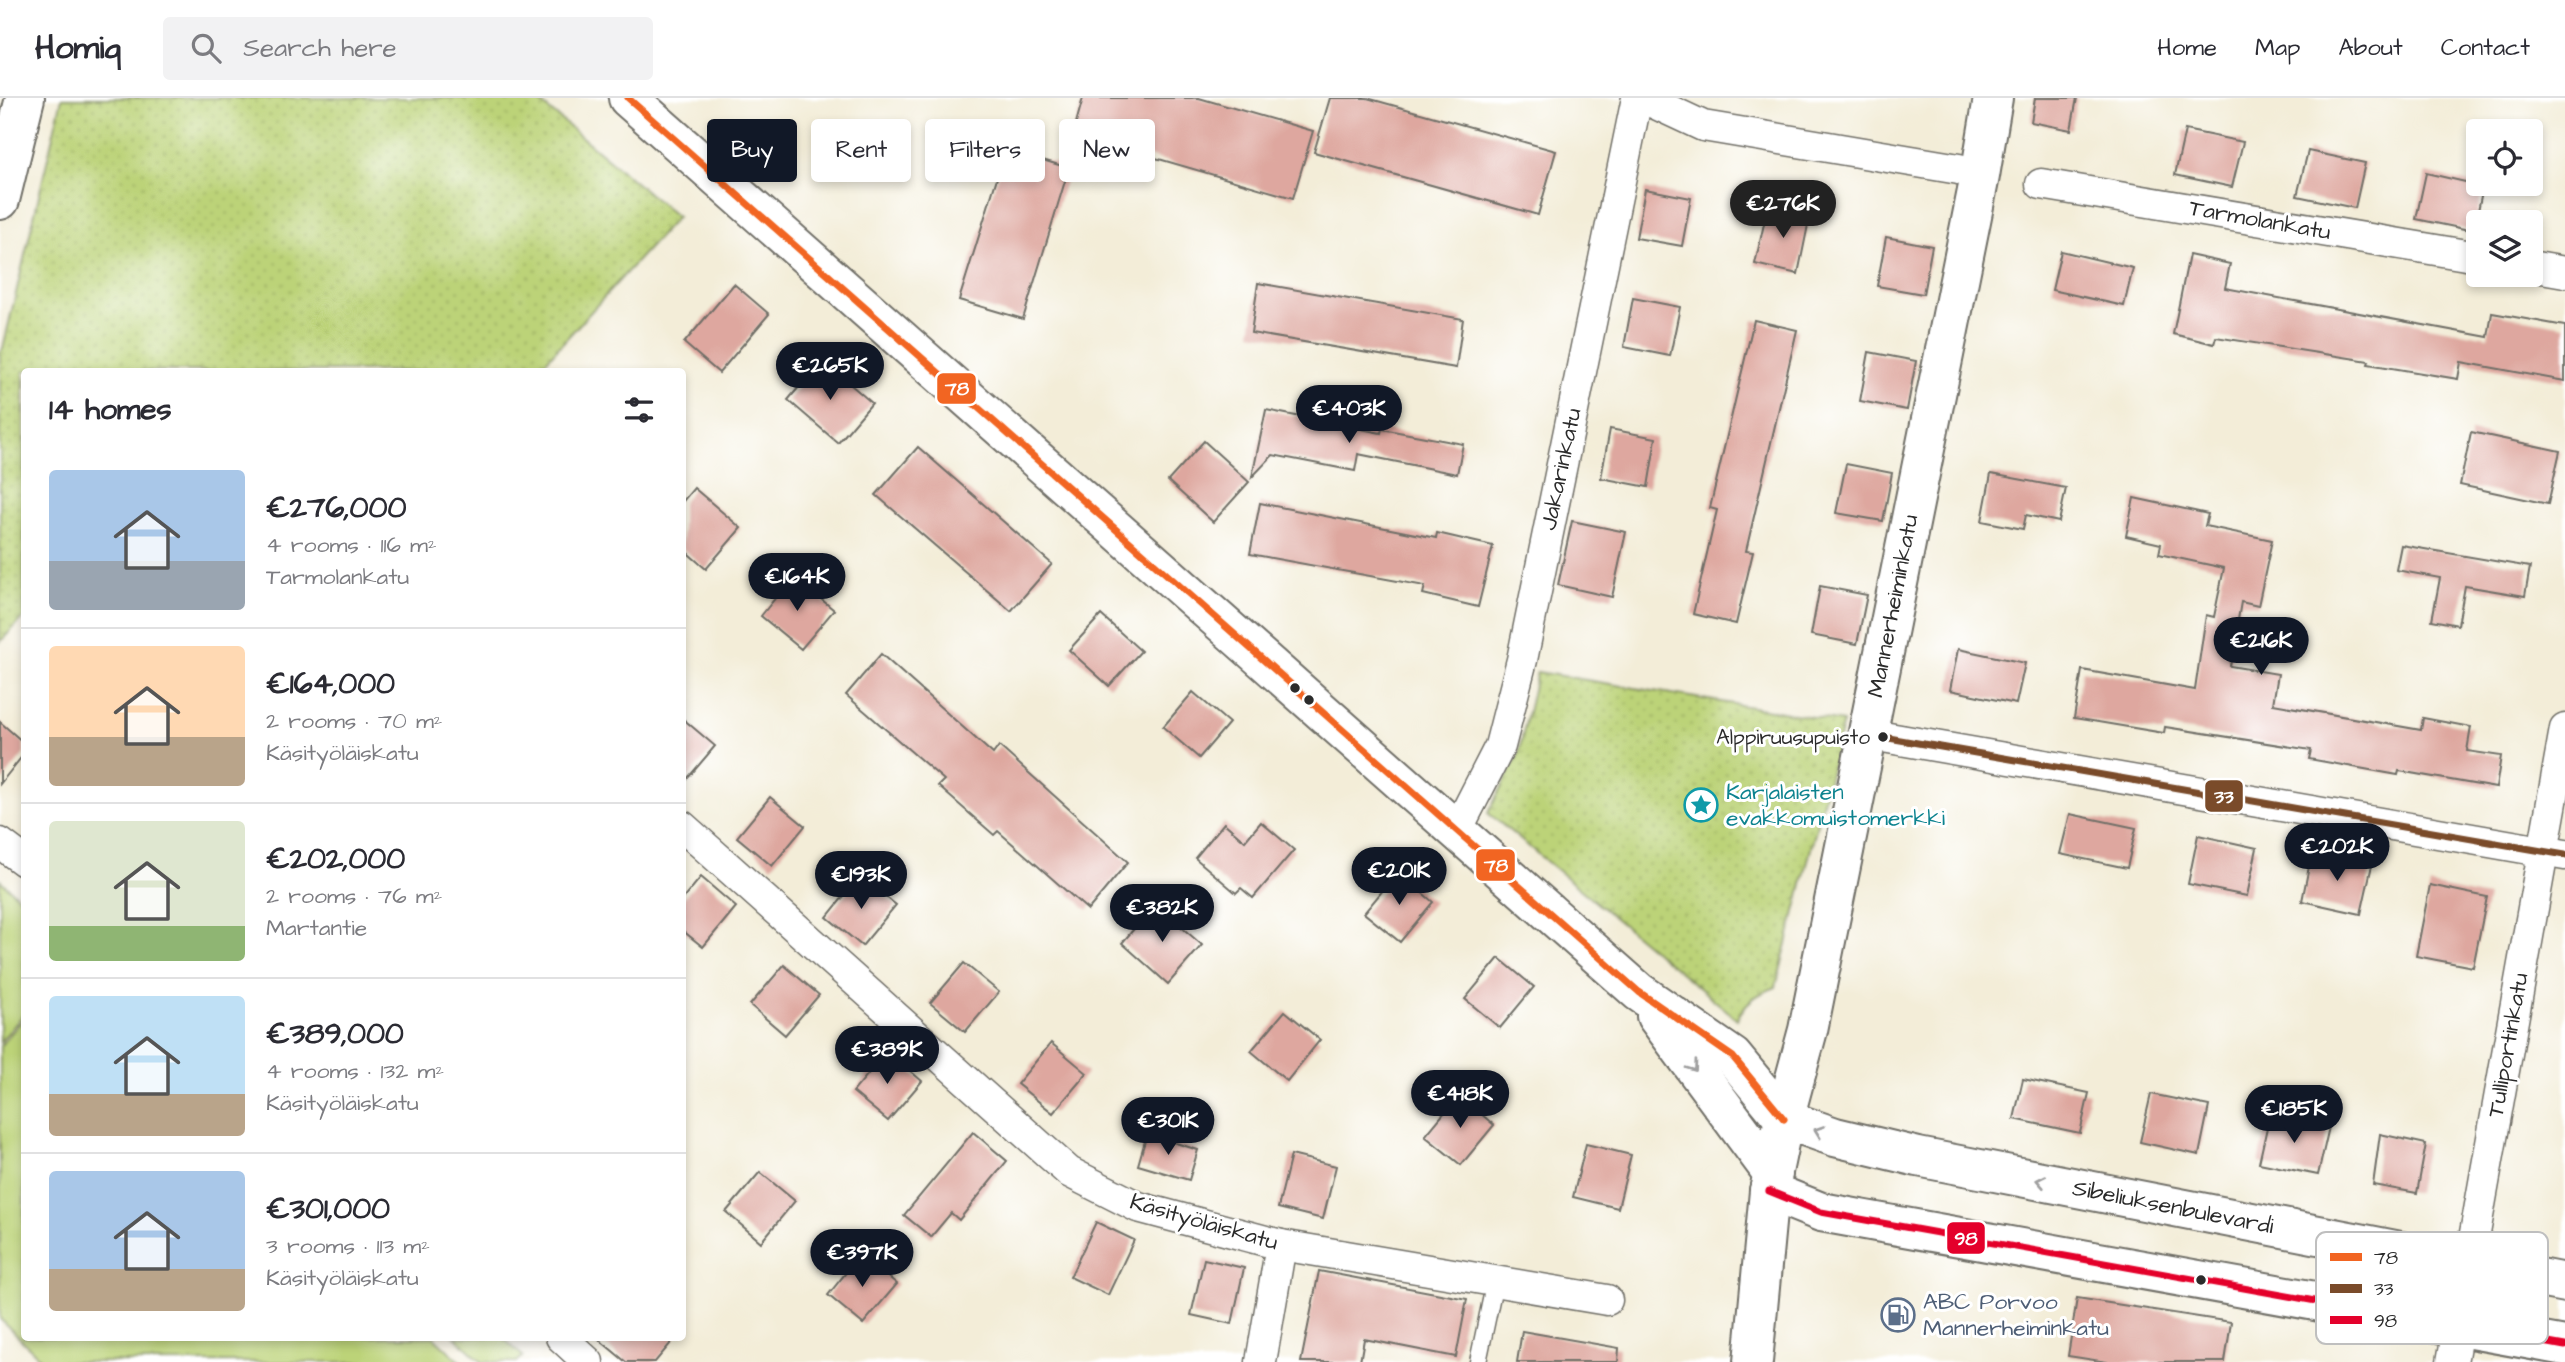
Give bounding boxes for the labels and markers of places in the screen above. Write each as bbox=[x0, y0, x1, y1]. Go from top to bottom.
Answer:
pin: €276K bbox=[1734, 180, 1832, 240]
pin: €265K bbox=[781, 342, 879, 402]
pin: €403K bbox=[1300, 386, 1398, 445]
pin: €164K bbox=[748, 554, 846, 613]
pin: €216K bbox=[2212, 618, 2310, 677]
unlabelled marker bbox=[1288, 681, 1302, 695]
unlabelled marker bbox=[1302, 693, 1316, 707]
place label: Alppiruusupuisto bbox=[1716, 723, 1870, 753]
marker: Alppiruusupuisto bbox=[1876, 730, 1890, 744]
place label: Karjalaisten evakkomuistomerkki bbox=[1726, 776, 1945, 834]
place icon: Karjalaisten evakkomuistomerkki bbox=[1682, 786, 1720, 824]
pin: €202K bbox=[2288, 824, 2386, 883]
pin: €201K bbox=[1350, 848, 1448, 907]
pin: €193K bbox=[812, 852, 910, 911]
pin: €382K bbox=[1113, 884, 1211, 944]
pin: €389K bbox=[838, 1026, 936, 1086]
pin: €418K bbox=[1411, 1070, 1509, 1130]
pin: €185K bbox=[2245, 1086, 2343, 1145]
pin: €301K bbox=[1119, 1098, 1217, 1157]
pin: €397K bbox=[813, 1230, 911, 1289]
unlabelled marker bbox=[2194, 1273, 2208, 1287]
place label: ABC Porvoo Mannerheiminkatu bbox=[1923, 1286, 2109, 1344]
fuel station icon: ABC Porvoo Mannerheiminkatu bbox=[1879, 1296, 1917, 1334]

